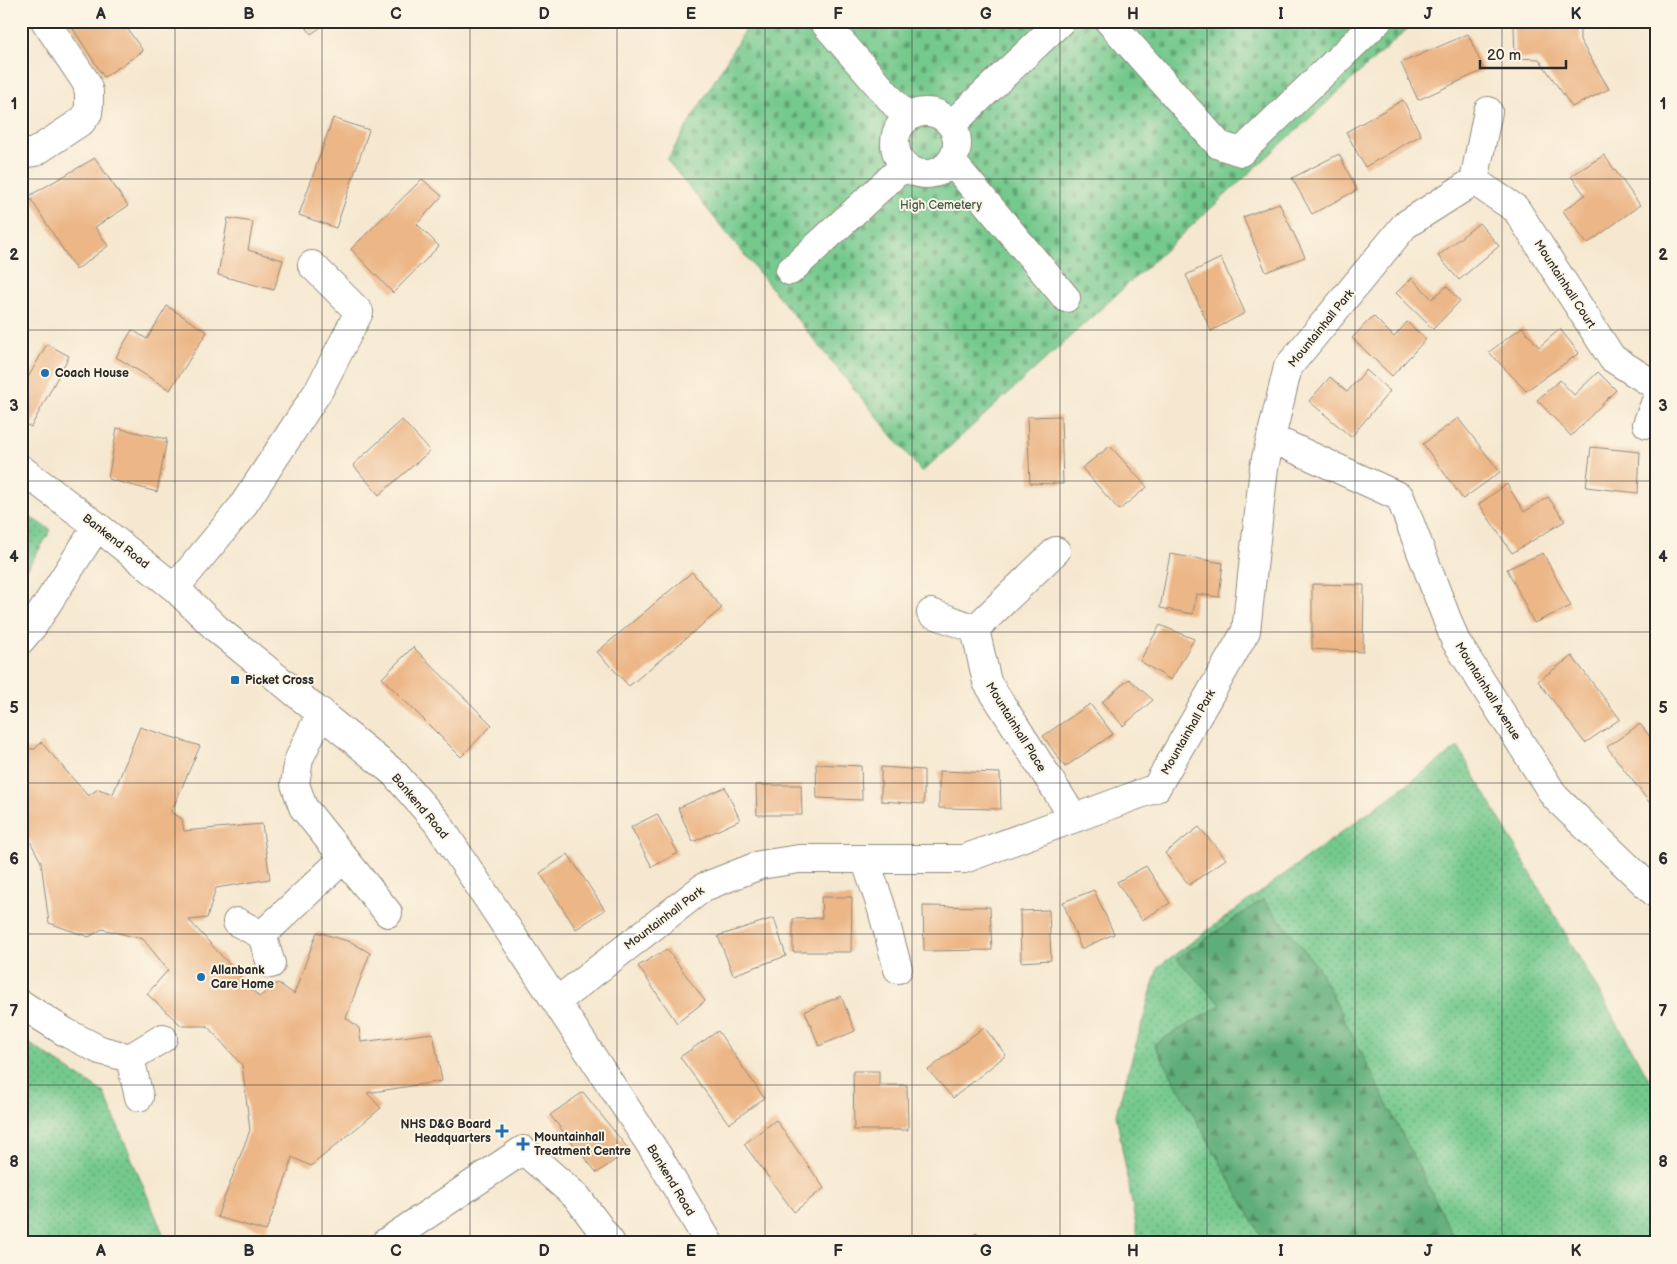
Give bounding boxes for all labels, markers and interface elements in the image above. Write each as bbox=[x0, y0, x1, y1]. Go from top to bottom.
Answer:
text: A bbox=[95, 5, 106, 24]
text: B bbox=[243, 5, 255, 24]
text: C bbox=[390, 5, 402, 24]
text: D bbox=[538, 5, 550, 24]
text: E bbox=[686, 5, 696, 24]
text: F bbox=[833, 5, 843, 24]
text: G bbox=[980, 5, 992, 24]
text: H bbox=[1127, 5, 1139, 24]
text: I bbox=[1278, 5, 1284, 24]
text: J bbox=[1424, 5, 1433, 24]
text: K bbox=[1571, 5, 1582, 24]
scale bar bbox=[1480, 38, 1566, 70]
text: 20 m bbox=[1487, 46, 1521, 65]
text: 1 bbox=[11, 95, 17, 114]
text: 1 bbox=[1660, 95, 1666, 114]
park label: High Cemetery bbox=[900, 198, 983, 213]
street label: Mountainhall Court bbox=[1530, 237, 1599, 332]
text: 2 bbox=[9, 246, 19, 265]
text: 2 bbox=[1658, 246, 1668, 265]
street label: Mountainhall Park bbox=[1285, 286, 1358, 370]
place label: Coach House bbox=[55, 366, 129, 381]
marker: Coach House bbox=[39, 367, 51, 379]
text: 3 bbox=[9, 397, 19, 416]
text: 3 bbox=[1658, 397, 1668, 416]
street label: Bankend Road bbox=[79, 511, 152, 572]
text: 4 bbox=[9, 548, 19, 567]
text: 4 bbox=[1658, 548, 1668, 567]
street label: Mountainhall Avenue bbox=[1451, 640, 1524, 743]
place label: Picket Cross bbox=[245, 673, 314, 688]
marker: Picket Cross bbox=[229, 674, 241, 686]
street label: Mountainhall Place bbox=[982, 680, 1049, 775]
street label: Mountainhall Park bbox=[1158, 687, 1219, 778]
text: 5 bbox=[9, 699, 19, 718]
text: 5 bbox=[1658, 699, 1668, 718]
street label: Bankend Road bbox=[388, 771, 451, 842]
text: 6 bbox=[9, 850, 19, 869]
text: 6 bbox=[1658, 850, 1668, 869]
street label: Mountainhall Park bbox=[621, 883, 707, 953]
place label: Allanbank Care Home bbox=[210, 963, 274, 992]
marker: Allanbank Care Home bbox=[195, 971, 207, 983]
text: 7 bbox=[10, 1002, 19, 1021]
text: 7 bbox=[1659, 1002, 1668, 1021]
place label: NHS D&G Board Headquarters bbox=[401, 1117, 491, 1146]
marker: NHS D&G Board Headquarters bbox=[495, 1124, 509, 1138]
place label: Mountainhall Treatment Centre bbox=[534, 1130, 631, 1159]
marker: Mountainhall Treatment Centre bbox=[516, 1137, 530, 1151]
street label: Bankend Road bbox=[643, 1142, 698, 1219]
text: 8 bbox=[9, 1153, 19, 1172]
text: 8 bbox=[1658, 1153, 1668, 1172]
text: A bbox=[95, 1242, 106, 1261]
text: B bbox=[243, 1242, 255, 1261]
text: C bbox=[390, 1242, 402, 1261]
text: D bbox=[538, 1242, 550, 1261]
text: E bbox=[686, 1242, 696, 1261]
text: F bbox=[833, 1242, 843, 1261]
text: G bbox=[980, 1242, 992, 1261]
text: H bbox=[1127, 1242, 1139, 1261]
text: I bbox=[1278, 1242, 1284, 1261]
text: J bbox=[1424, 1242, 1433, 1261]
text: K bbox=[1571, 1242, 1582, 1261]

